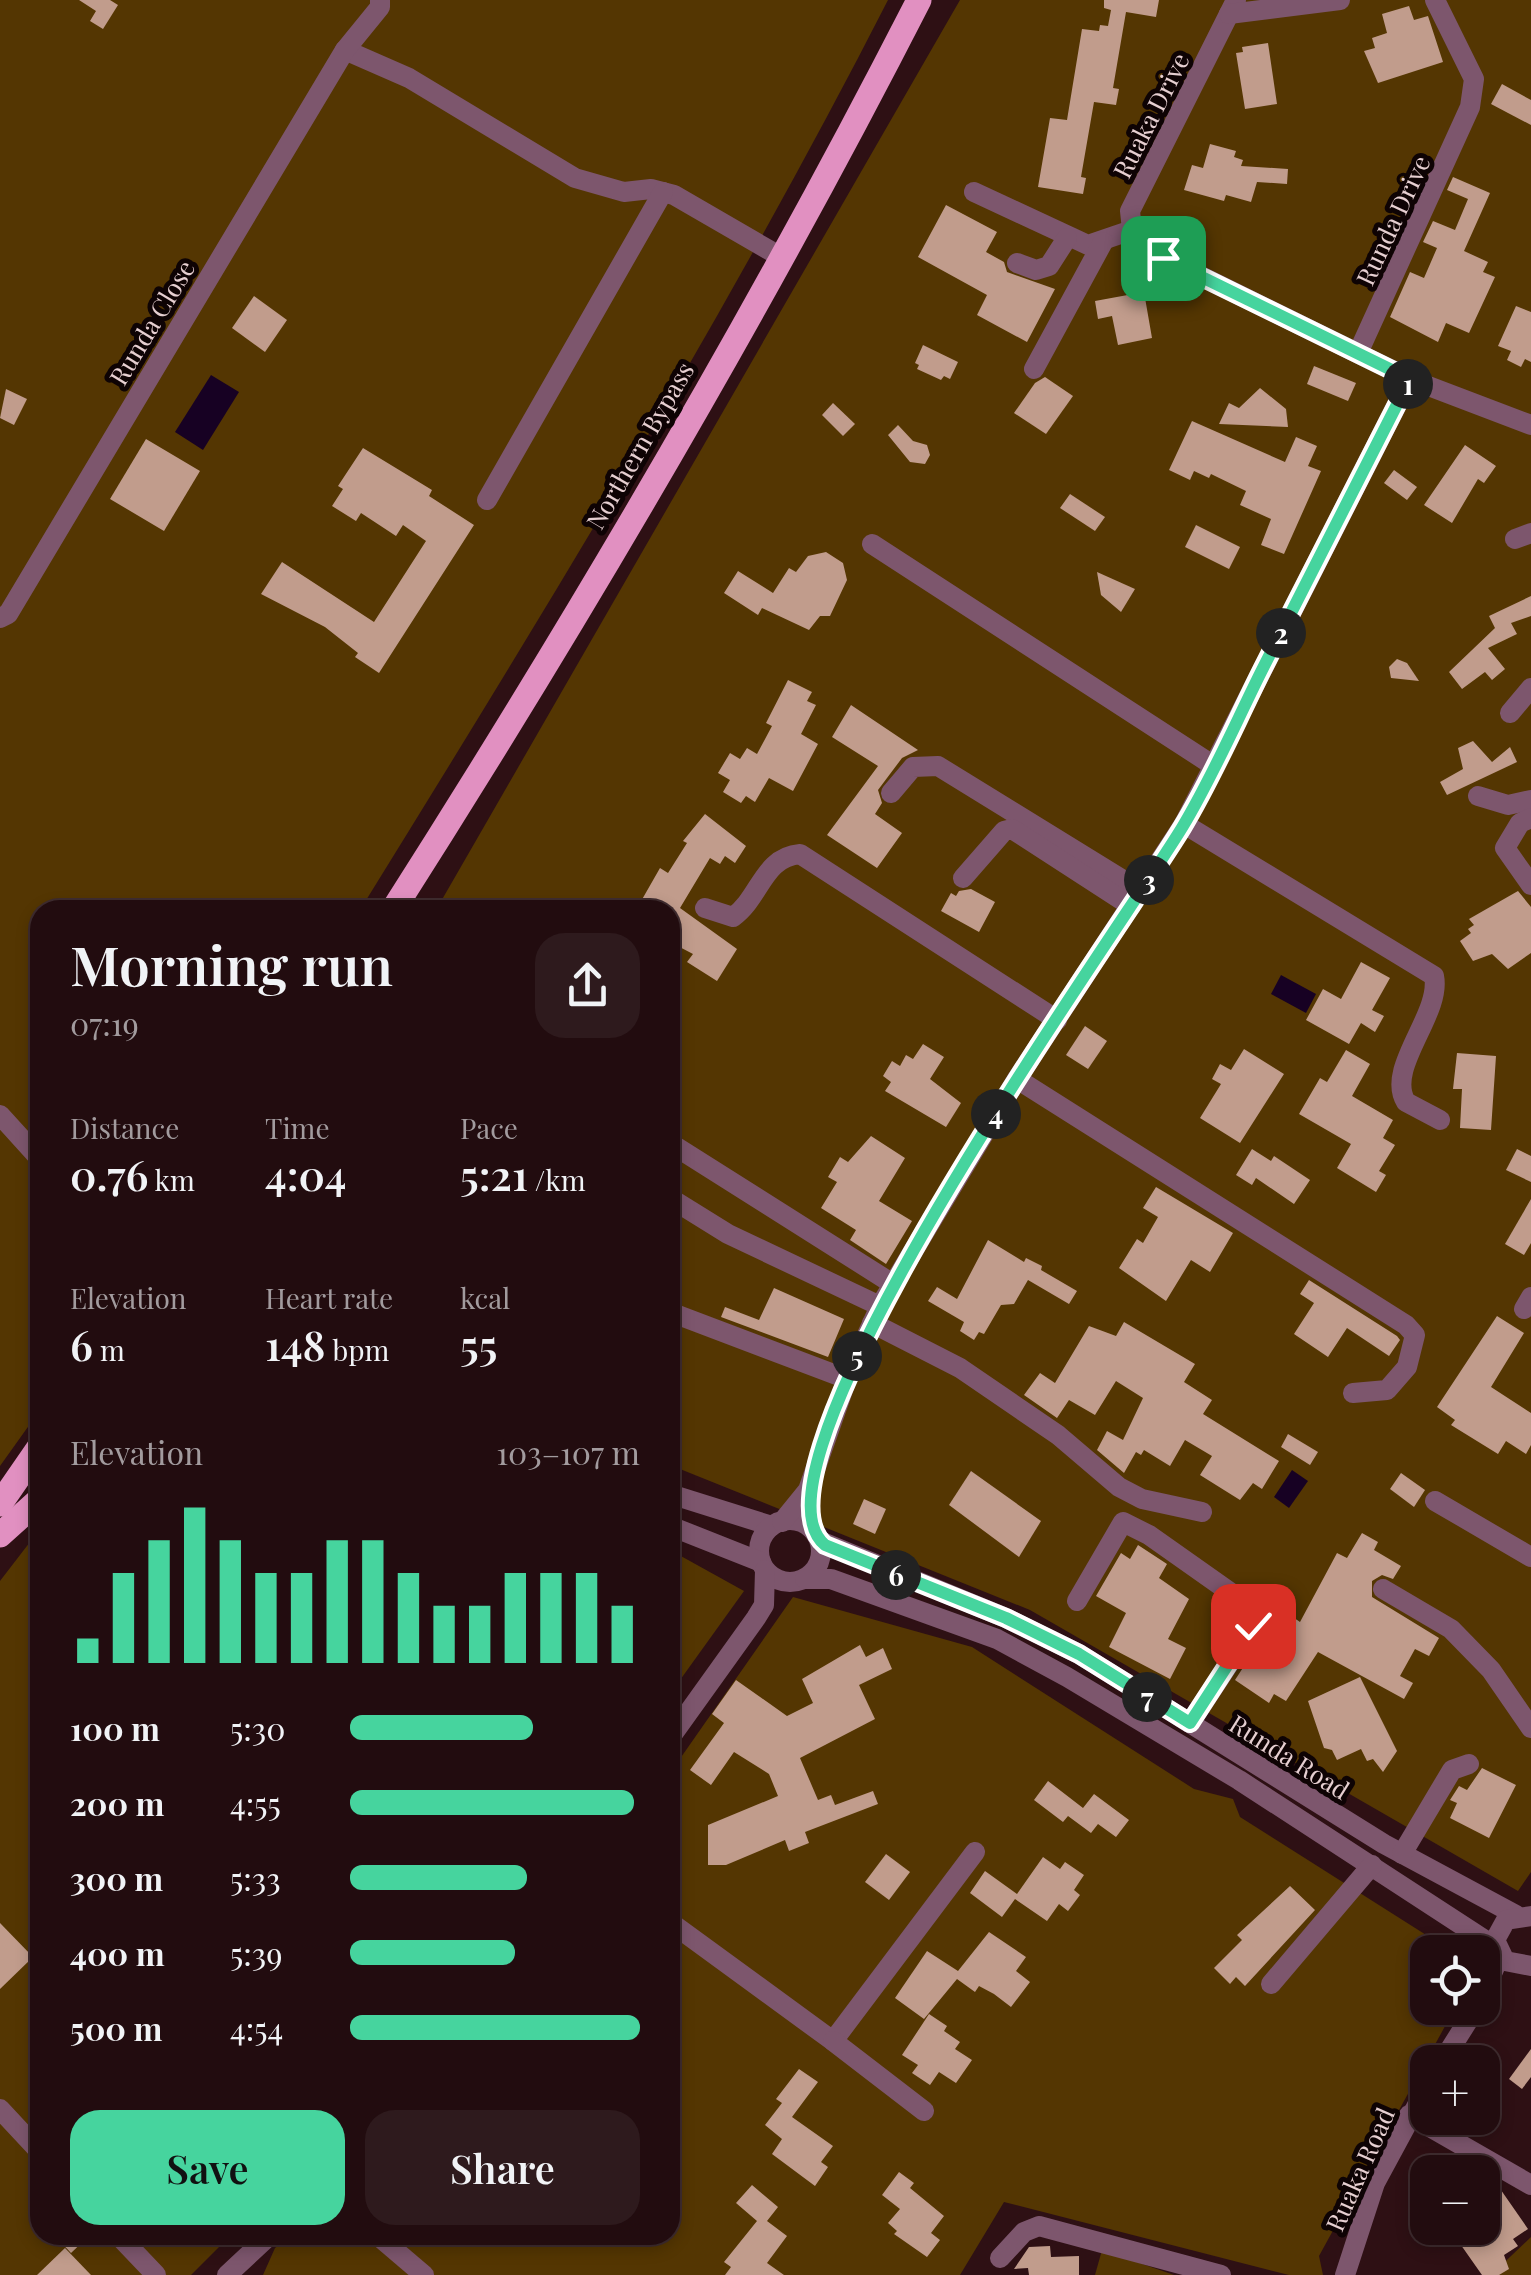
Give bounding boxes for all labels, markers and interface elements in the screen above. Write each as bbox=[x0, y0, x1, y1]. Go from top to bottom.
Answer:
street label: Ruaka Drive bbox=[1104, 47, 1196, 183]
street label: Runda Drive bbox=[1348, 150, 1436, 290]
pin bbox=[1121, 216, 1206, 301]
icon: arrive bbox=[1136, 231, 1191, 286]
street label: Runda Close bbox=[101, 253, 201, 391]
street label: Northern Bypass bbox=[578, 355, 700, 535]
pin: 1 bbox=[1383, 359, 1433, 409]
text: 1 bbox=[1403, 365, 1413, 402]
pin: 2 bbox=[1256, 608, 1306, 658]
text: 2 bbox=[1274, 614, 1288, 651]
pin: 3 bbox=[1124, 855, 1174, 905]
text: 3 bbox=[1142, 861, 1156, 898]
text: Morning run bbox=[70, 926, 393, 1000]
button: share bbox=[535, 933, 640, 1038]
text: 07:19 bbox=[70, 1001, 139, 1044]
pin: 4 bbox=[971, 1089, 1021, 1139]
text: 4 bbox=[989, 1095, 1003, 1132]
text: Distance bbox=[70, 1109, 179, 1146]
text: Time bbox=[265, 1109, 330, 1146]
text: Pace bbox=[460, 1109, 518, 1146]
text: 0.76 bbox=[70, 1146, 148, 1202]
text: 4:04 bbox=[265, 1146, 346, 1202]
text: 5:21 bbox=[460, 1146, 528, 1202]
text: km bbox=[148, 1161, 195, 1198]
text: /km bbox=[528, 1161, 586, 1198]
text: Elevation bbox=[70, 1279, 186, 1316]
text: Heart rate bbox=[265, 1279, 393, 1316]
text: kcal bbox=[460, 1279, 510, 1316]
text: 6 bbox=[70, 1316, 93, 1372]
text: 148 bbox=[265, 1316, 326, 1372]
text: 55 bbox=[460, 1316, 497, 1372]
text: m bbox=[93, 1331, 125, 1368]
text: bpm bbox=[326, 1331, 389, 1368]
pin: 5 bbox=[832, 1331, 882, 1381]
text: 5 bbox=[851, 1337, 863, 1374]
text: Elevation bbox=[70, 1430, 203, 1473]
text: 103–107 m bbox=[496, 1430, 640, 1473]
pin: 6 bbox=[871, 1550, 921, 1600]
text: 6 bbox=[888, 1556, 904, 1593]
pin bbox=[1211, 1584, 1296, 1669]
icon: check bbox=[1226, 1599, 1281, 1654]
pin: 7 bbox=[1122, 1672, 1172, 1722]
text: 7 bbox=[1141, 1678, 1153, 1715]
text: 100 m bbox=[70, 1706, 160, 1749]
text: 5:30 bbox=[230, 1706, 285, 1749]
street label: Runda Road bbox=[1224, 1706, 1356, 1806]
text: 200 m bbox=[70, 1781, 164, 1824]
text: 4:55 bbox=[230, 1781, 281, 1824]
text: 300 m bbox=[70, 1856, 163, 1899]
text: 5:33 bbox=[230, 1856, 281, 1899]
text: 400 m bbox=[70, 1931, 165, 1974]
text: 5:39 bbox=[230, 1931, 283, 1974]
map controls bbox=[1410, 1935, 1500, 2245]
button: locate bbox=[1410, 1935, 1500, 2025]
text: 500 m bbox=[70, 2006, 162, 2049]
text: 4:54 bbox=[230, 2006, 283, 2049]
button: + bbox=[1410, 2045, 1500, 2135]
street label: Ruaka Road bbox=[1317, 2102, 1401, 2236]
button: Save bbox=[70, 2110, 345, 2225]
button: Share bbox=[365, 2110, 640, 2225]
button: − bbox=[1410, 2155, 1500, 2245]

